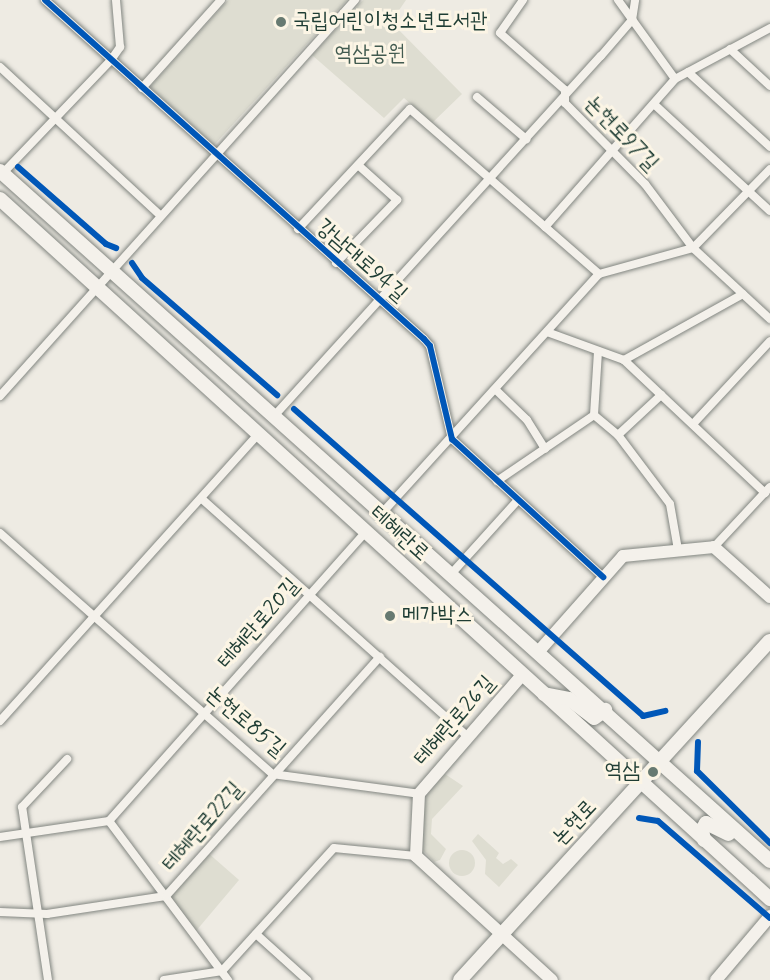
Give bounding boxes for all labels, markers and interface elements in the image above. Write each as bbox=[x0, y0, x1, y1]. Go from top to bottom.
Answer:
place label: 국립어린이청소년도서관 bbox=[293, 9, 488, 35]
marker: 국립어린이청소년도서관 bbox=[274, 15, 288, 29]
park label: 역삼공원 bbox=[335, 42, 405, 68]
street label: 논현로97길 bbox=[579, 91, 663, 177]
street label: 강남대로94길 bbox=[310, 214, 412, 308]
street label: 테헤란로 bbox=[364, 500, 434, 568]
street label: 테헤란로20길 bbox=[212, 573, 306, 675]
place label: 메가박스 bbox=[402, 603, 473, 629]
marker: 메가박스 bbox=[383, 609, 397, 623]
street label: 테헤란로26길 bbox=[409, 671, 501, 771]
street label: 논현로85길 bbox=[200, 681, 290, 763]
place label: 역삼 bbox=[605, 759, 640, 785]
marker: 역삼 bbox=[644, 763, 662, 781]
street label: 테헤란로22길 bbox=[157, 777, 249, 877]
street label: 논현로 bbox=[547, 795, 603, 851]

